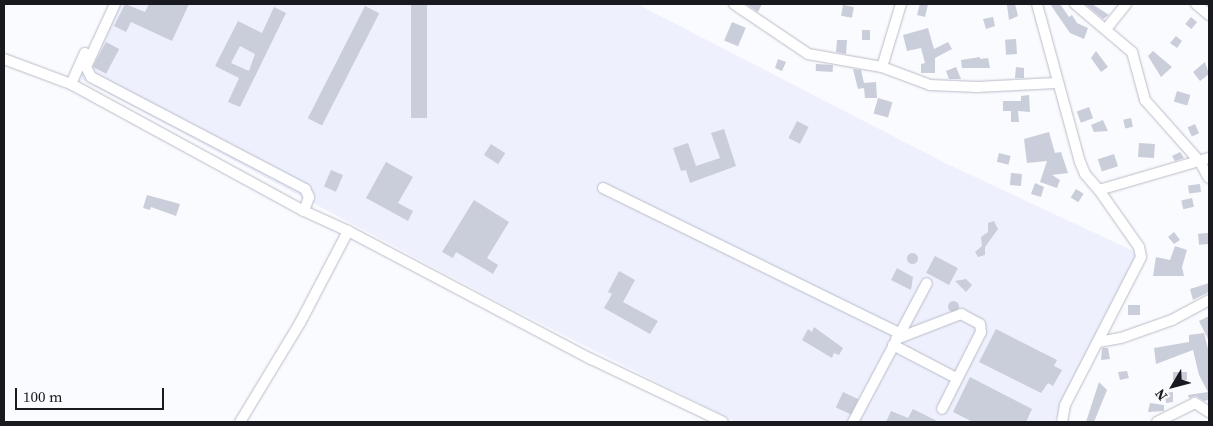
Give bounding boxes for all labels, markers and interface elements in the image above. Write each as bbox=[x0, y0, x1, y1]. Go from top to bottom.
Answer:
north arrow bbox=[1148, 361, 1198, 411]
scale bar bbox=[18, 378, 166, 410]
text: N bbox=[1150, 385, 1172, 405]
text: 100 m bbox=[23, 386, 63, 407]

